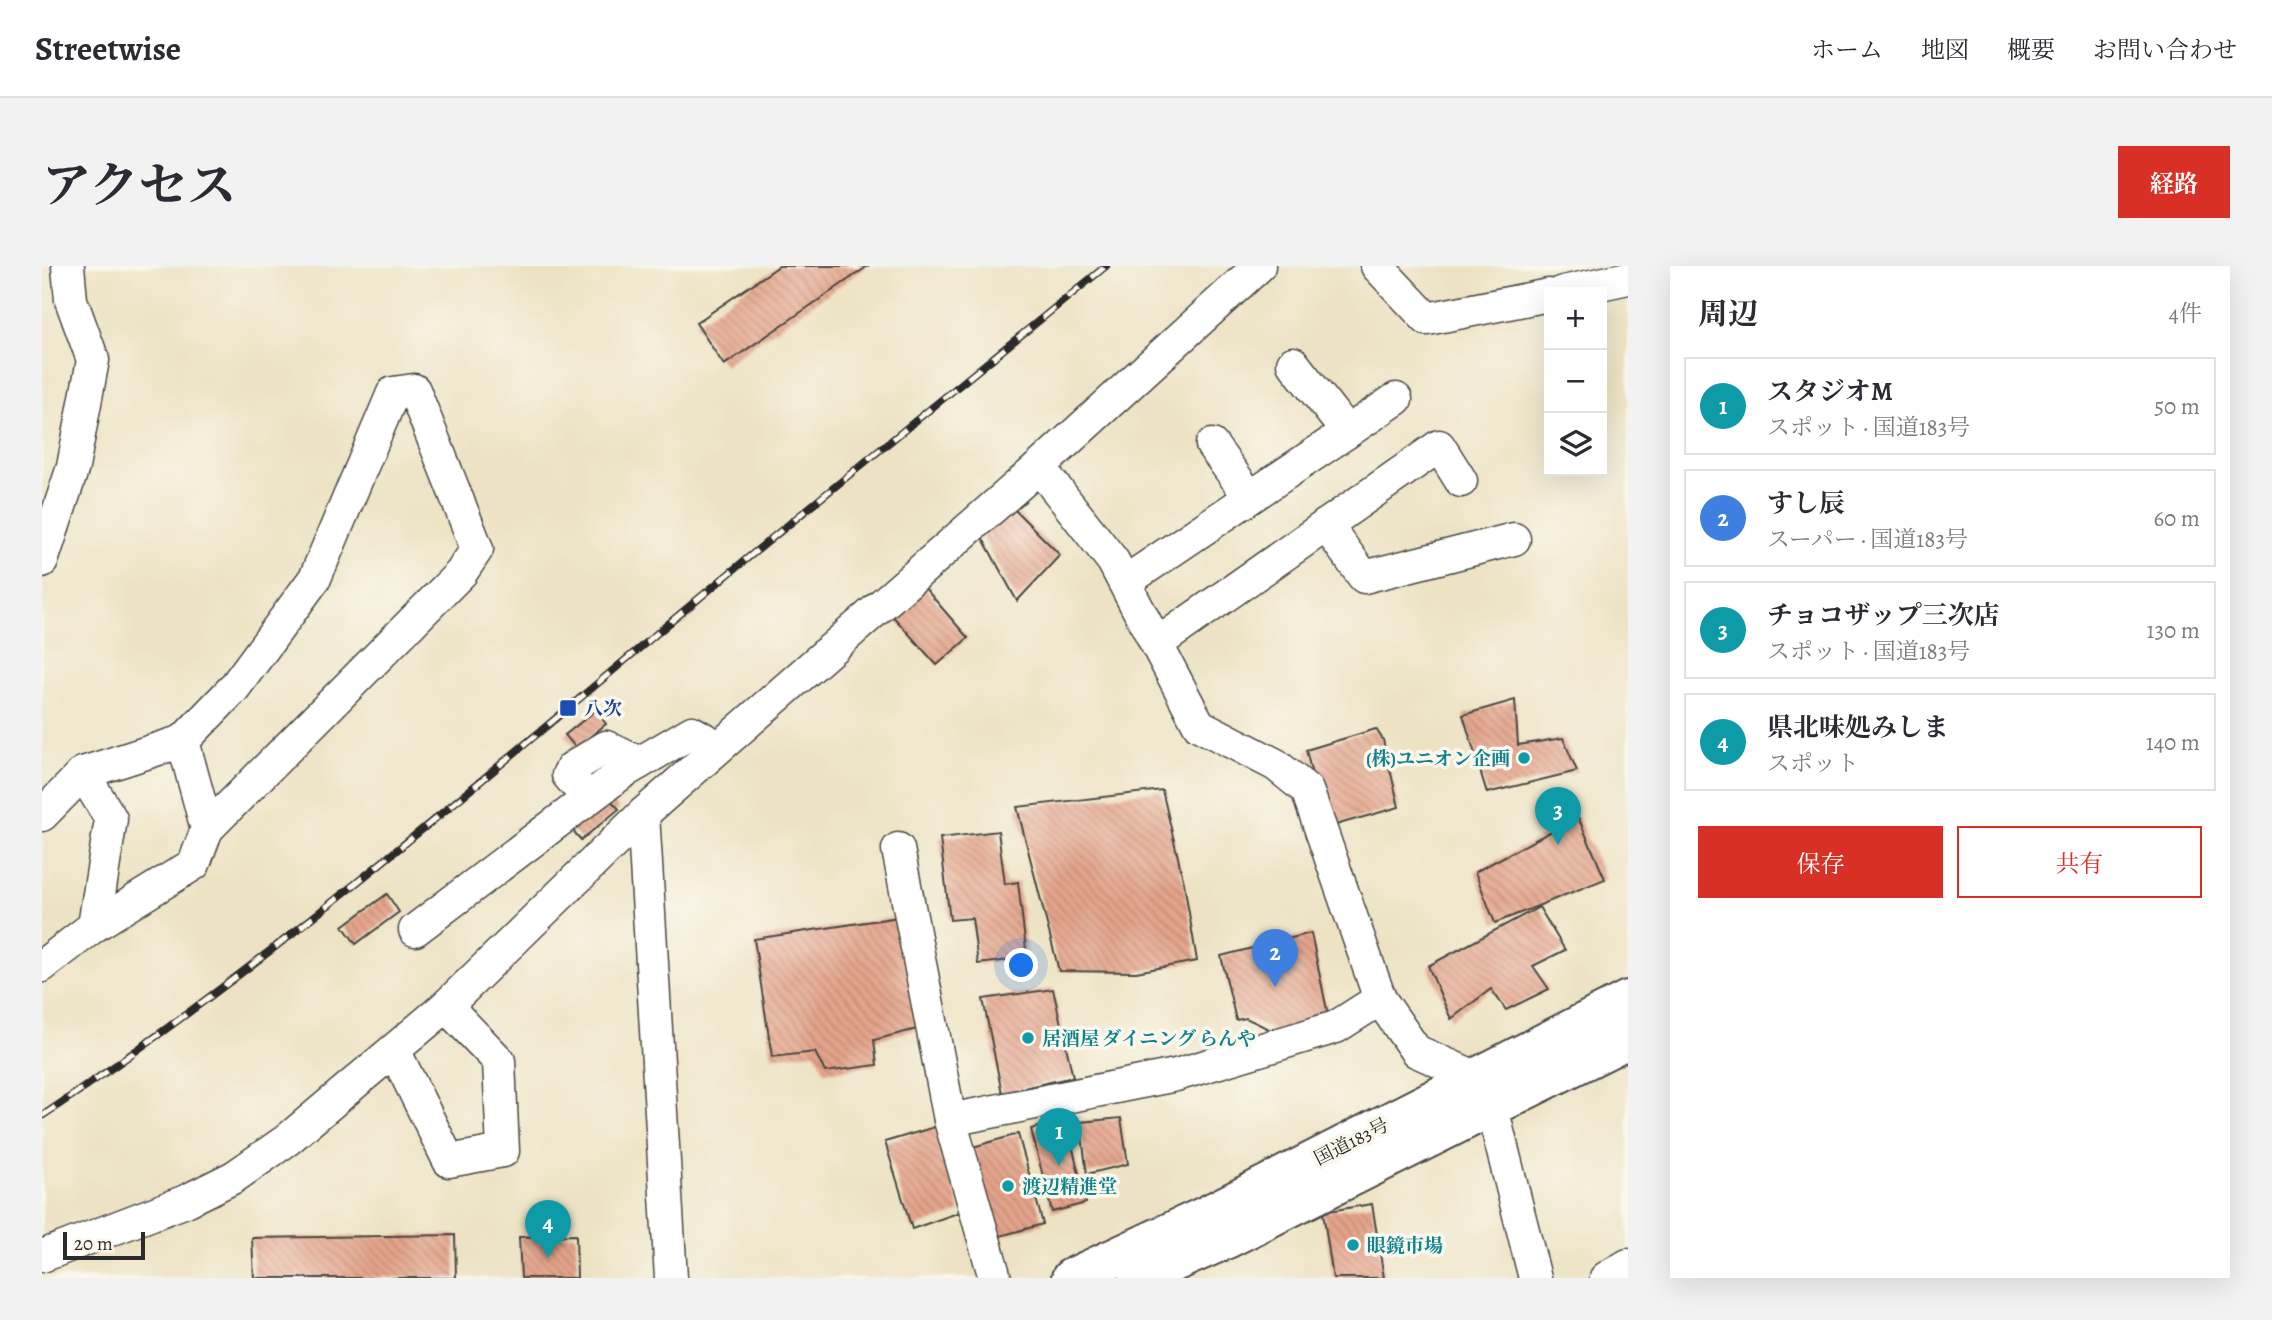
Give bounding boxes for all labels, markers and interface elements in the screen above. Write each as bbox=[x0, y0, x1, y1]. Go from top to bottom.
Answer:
text: Streetwise bbox=[35, 26, 181, 71]
text: ホーム bbox=[1811, 34, 1883, 66]
text: 地図 bbox=[1921, 34, 1969, 66]
text: 概要 bbox=[2007, 34, 2055, 66]
text: お問い合わせ bbox=[2093, 34, 2237, 66]
button: 経路 bbox=[2118, 146, 2230, 218]
text: アクセス bbox=[42, 152, 237, 219]
map controls bbox=[1544, 287, 1607, 476]
button: + bbox=[1544, 287, 1607, 350]
text: 周辺 bbox=[1698, 294, 1758, 334]
text: 4件 bbox=[2169, 298, 2202, 329]
button: − bbox=[1544, 350, 1607, 413]
text: スタジオM bbox=[1767, 374, 1893, 409]
text: 1 bbox=[1719, 391, 1727, 422]
text: 50 m bbox=[2154, 391, 2200, 422]
text: スポット · 国道183号 bbox=[1767, 412, 1970, 443]
button: layers bbox=[1544, 413, 1607, 476]
text: すし辰 bbox=[1767, 486, 1845, 521]
text: 2 bbox=[1717, 503, 1729, 534]
text: 60 m bbox=[2153, 503, 2200, 534]
text: スーパー · 国道183号 bbox=[1767, 524, 1968, 555]
text: チョコザップ三次店 bbox=[1767, 598, 2000, 633]
text: 3 bbox=[1718, 615, 1728, 646]
text: 130 m bbox=[2147, 615, 2200, 646]
text: スポット · 国道183号 bbox=[1767, 636, 1970, 667]
place label: 八次 bbox=[584, 696, 622, 722]
marker: 八次 bbox=[558, 698, 578, 718]
text: 県北味処みしま bbox=[1767, 710, 1949, 745]
text: 4 bbox=[1718, 727, 1728, 758]
text: 140 m bbox=[2146, 727, 2200, 758]
place label: (株)ユニオン企画 bbox=[1366, 746, 1510, 772]
text: スポット bbox=[1767, 748, 1859, 779]
marker: (株)ユニオン企画 bbox=[1516, 750, 1532, 766]
pin: 3 bbox=[1535, 787, 1581, 845]
button: 保存 bbox=[1698, 826, 1943, 898]
button: 共有 bbox=[1957, 826, 2202, 898]
pin: 2 bbox=[1252, 929, 1298, 987]
your location bbox=[1004, 948, 1038, 982]
place label: 居酒屋 ダイニング らんや bbox=[1042, 1026, 1256, 1052]
marker: 居酒屋 ダイニング らんや bbox=[1020, 1030, 1036, 1046]
pin: 1 bbox=[1036, 1108, 1082, 1166]
street label: 国道183号 bbox=[1310, 1112, 1393, 1172]
place label: 渡辺精進堂 bbox=[1022, 1174, 1117, 1200]
marker: 渡辺精進堂 bbox=[1000, 1178, 1016, 1194]
pin: 4 bbox=[525, 1200, 571, 1258]
scale bar bbox=[63, 1229, 145, 1261]
text: 20 m bbox=[74, 1231, 113, 1257]
place label: 眼鏡市場 bbox=[1367, 1233, 1443, 1259]
marker: 眼鏡市場 bbox=[1345, 1237, 1361, 1253]

